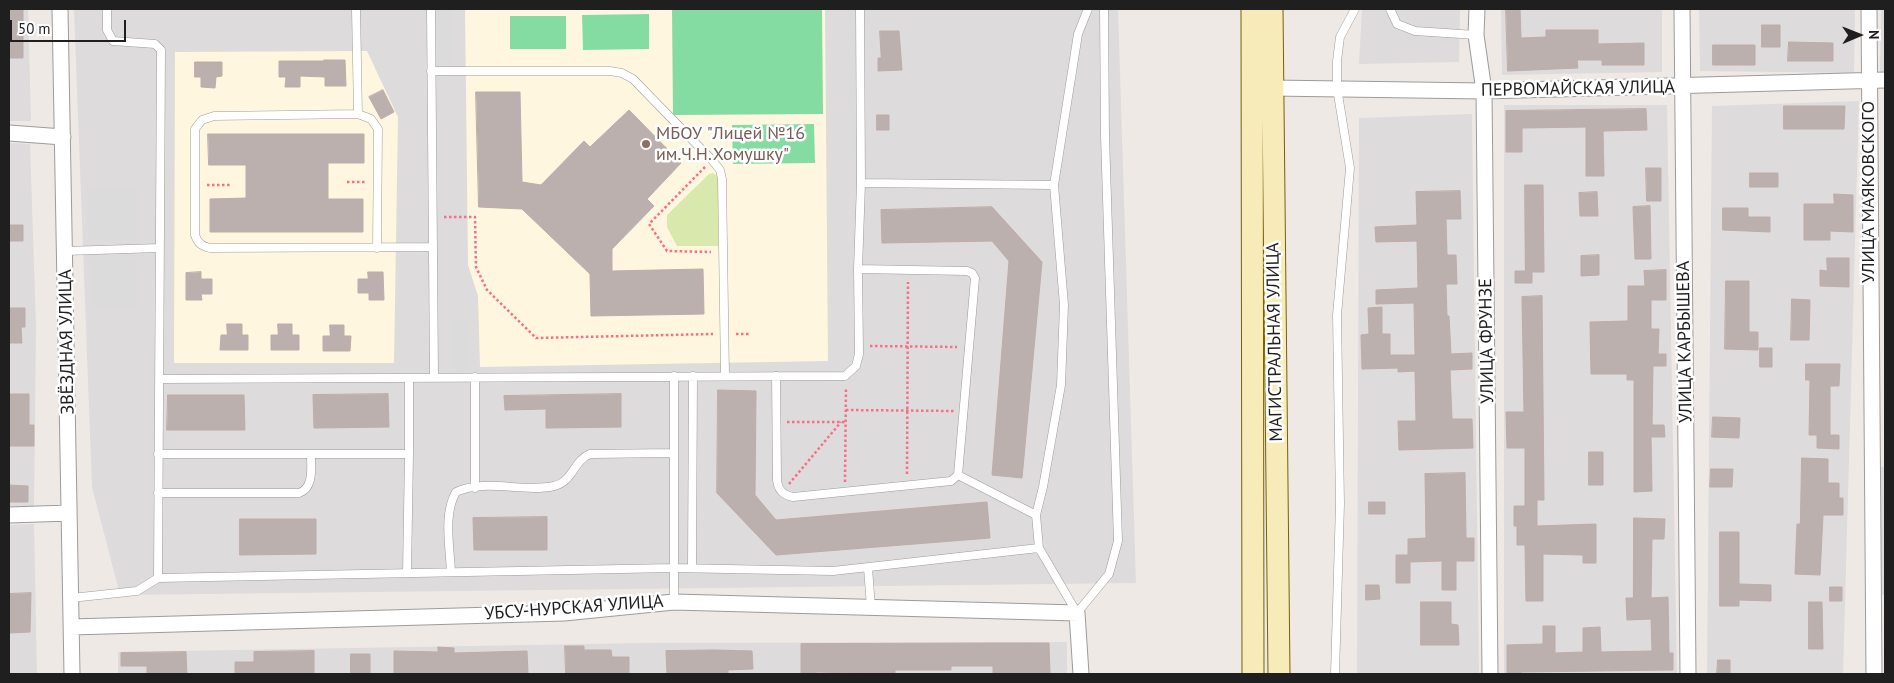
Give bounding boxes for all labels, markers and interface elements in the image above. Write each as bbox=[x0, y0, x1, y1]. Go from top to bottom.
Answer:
scale bar bbox=[12, 10, 129, 42]
north arrow bbox=[1834, 10, 1884, 60]
text: 50 m bbox=[18, 19, 51, 38]
text: N bbox=[1865, 30, 1883, 39]
street label: ПЕРВОМАЙСКАЯ УЛИЦА bbox=[1481, 77, 1675, 101]
street label: УЛИЦА МАЯКОВСКОГО bbox=[1858, 101, 1880, 283]
place label: МБОУ "Лицей №16 им.Ч.Н.Хомушку" bbox=[656, 123, 805, 166]
marker: МБОУ "Лицей №16 им.Ч.Н.Хомушку" bbox=[640, 138, 652, 150]
street label: МАГИСТРАЛЬНАЯ УЛИЦА bbox=[1262, 242, 1288, 442]
street label: УЛИЦА КАРБЫШЕВА bbox=[1673, 261, 1697, 423]
street label: ЗВЁЗДНАЯ УЛИЦА bbox=[55, 269, 79, 415]
street label: УЛИЦА ФРУНЗЕ bbox=[1475, 278, 1499, 404]
street label: УБСУ-НУРСКАЯ УЛИЦА bbox=[484, 591, 664, 625]

